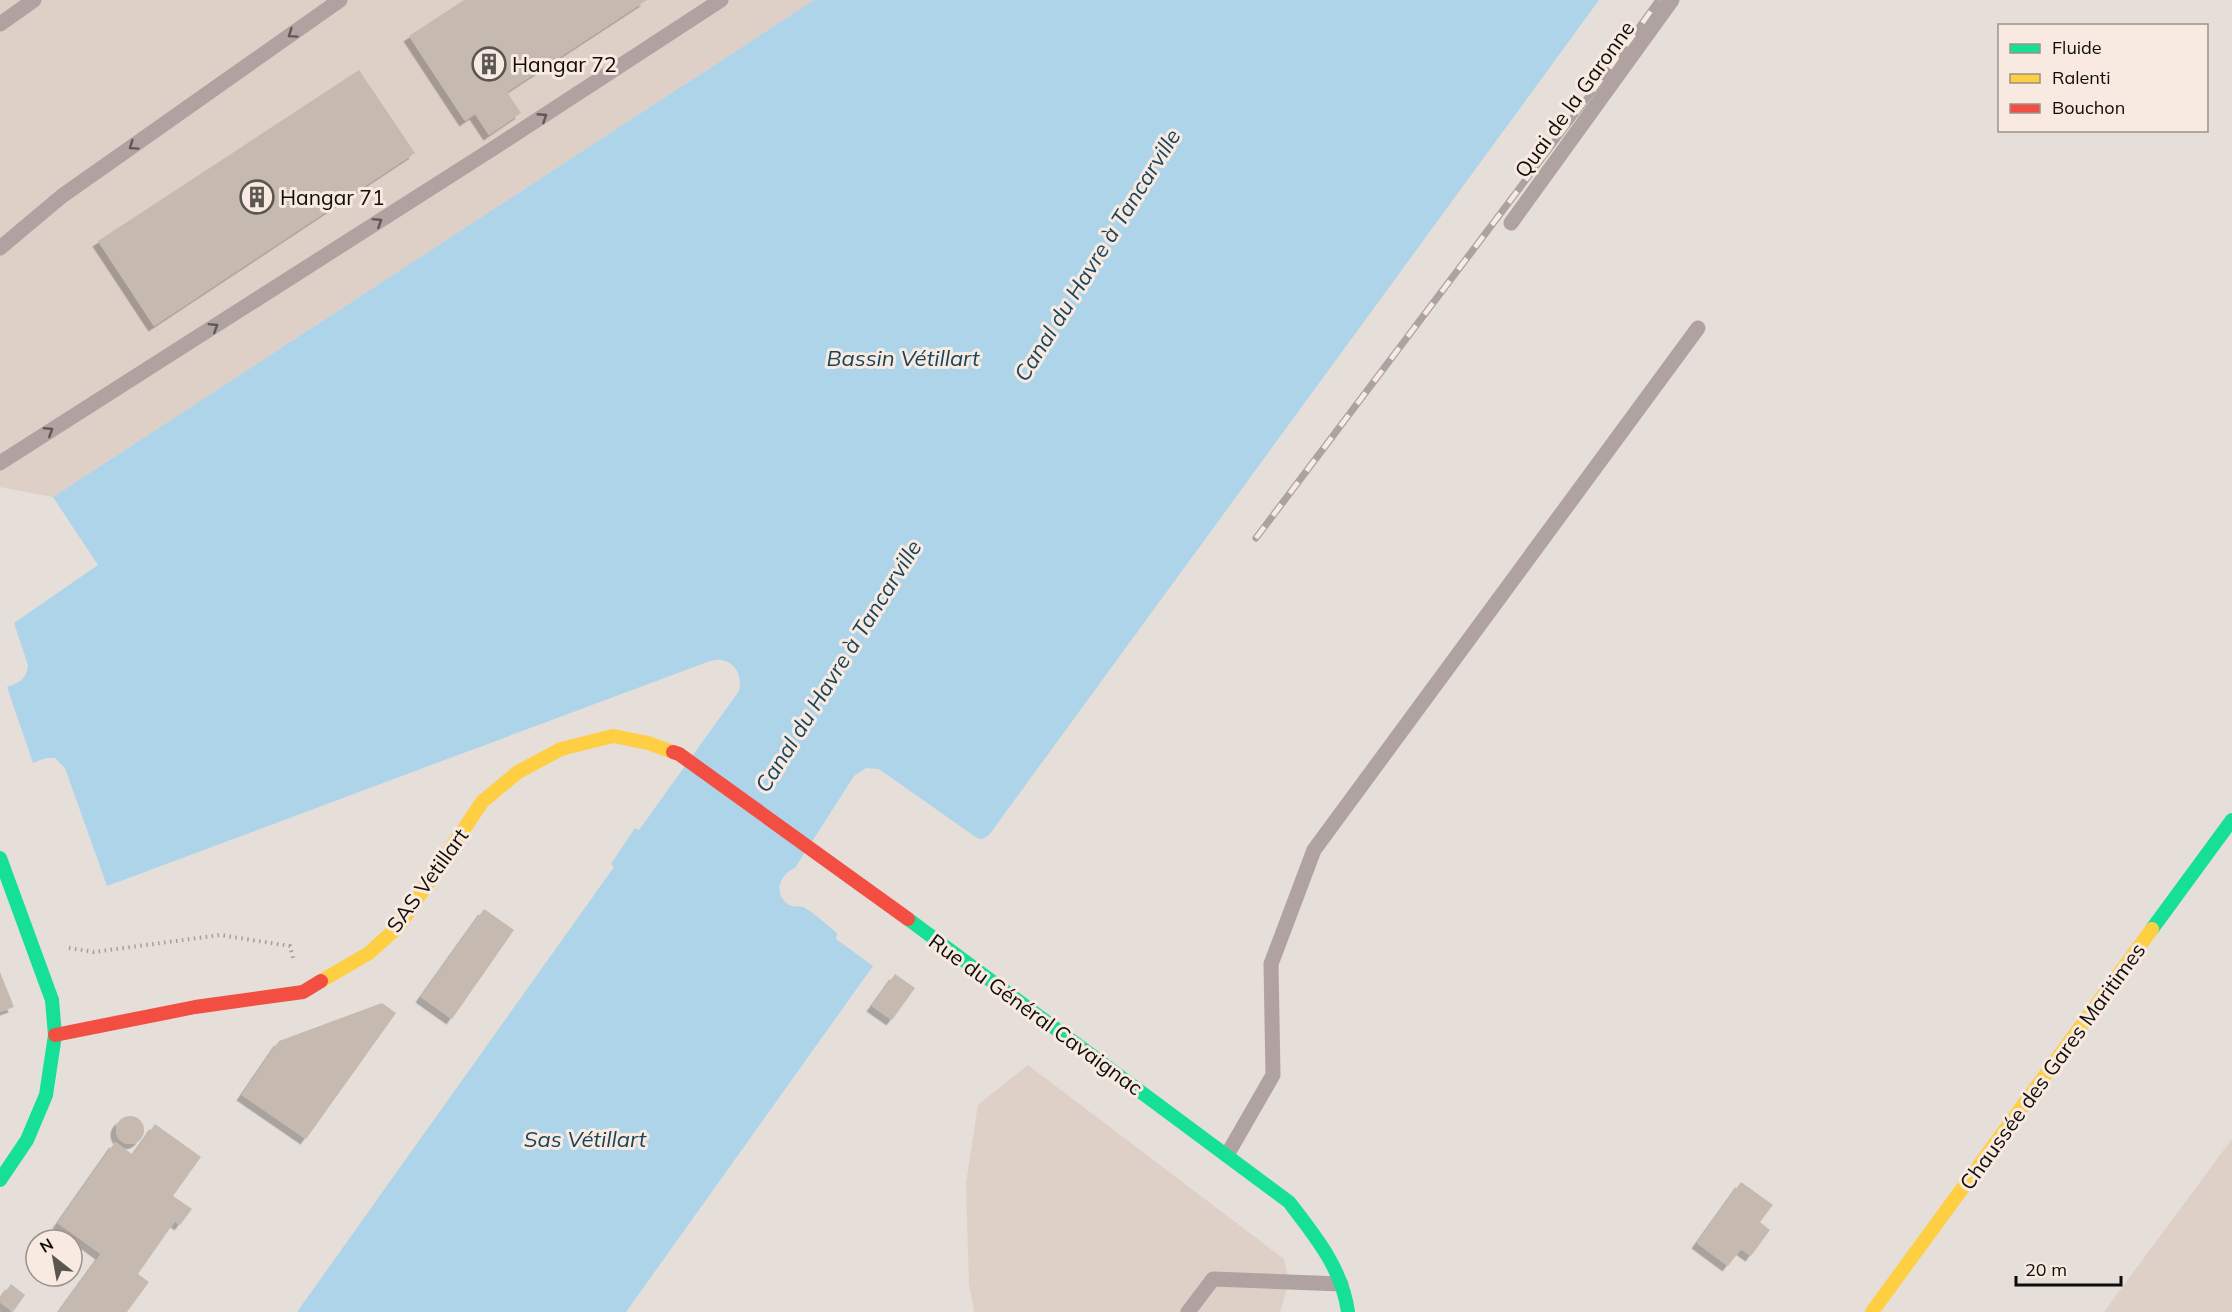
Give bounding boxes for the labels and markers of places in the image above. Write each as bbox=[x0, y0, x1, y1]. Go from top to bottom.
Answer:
building icon: Hangar 72 bbox=[471, 46, 507, 82]
place label: Hangar 72 bbox=[512, 51, 617, 77]
building icon: Hangar 71 bbox=[239, 179, 275, 215]
place label: Hangar 71 bbox=[280, 184, 385, 210]

